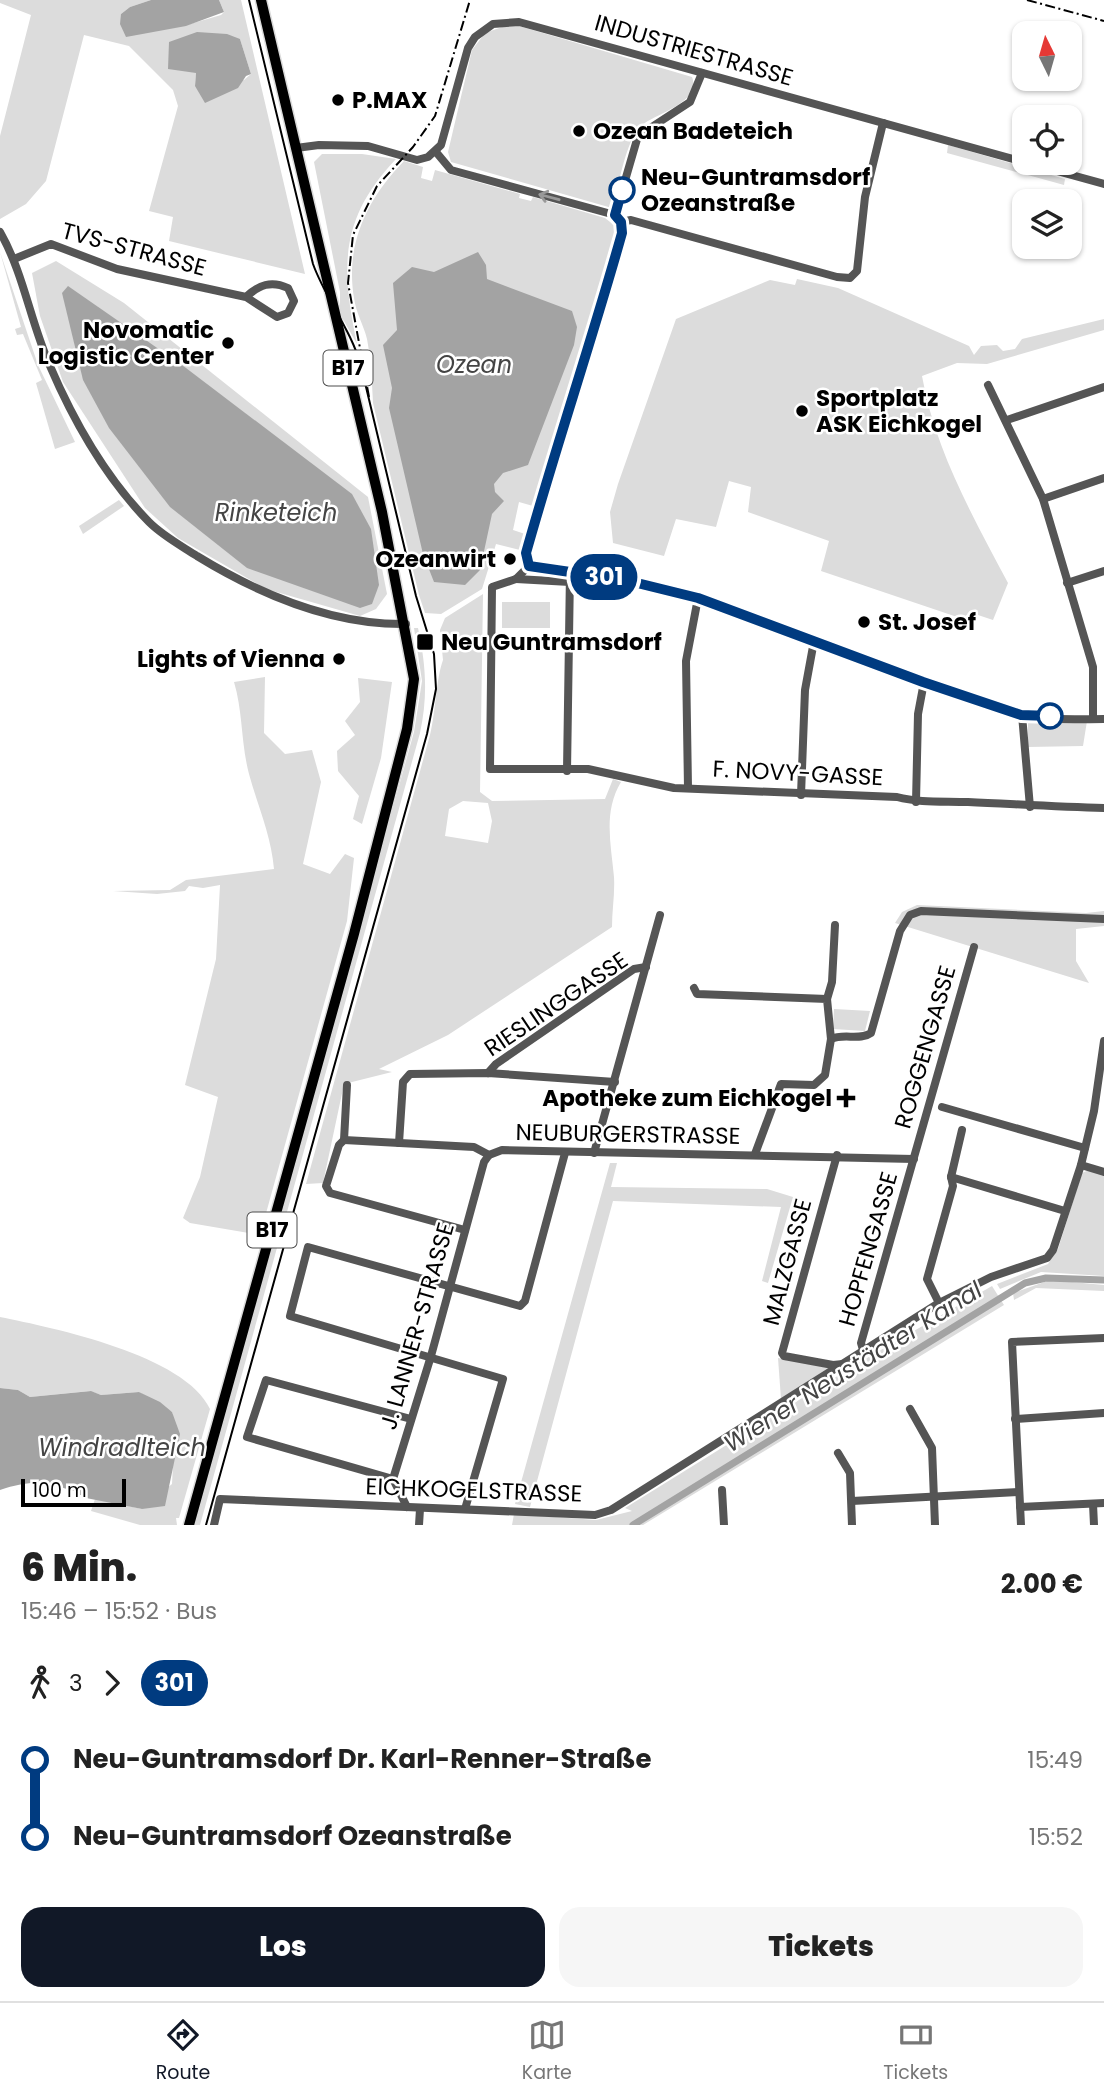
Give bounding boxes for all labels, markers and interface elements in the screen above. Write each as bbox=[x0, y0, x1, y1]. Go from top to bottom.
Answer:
street label: INDUSTRIESTRASSE bbox=[591, 6, 797, 94]
north arrow bbox=[1012, 21, 1082, 91]
map controls bbox=[1012, 21, 1082, 259]
place label: P.MAX bbox=[352, 84, 427, 116]
marker: P.MAX bbox=[330, 92, 346, 108]
button: locate bbox=[1012, 105, 1082, 175]
place label: Ozean Badeteich bbox=[593, 115, 793, 147]
marker: Ozean Badeteich bbox=[571, 123, 587, 139]
place label: Neu-Guntramsdorf Ozeanstraße bbox=[641, 161, 870, 219]
marker: Neu-Guntramsdorf Ozeanstraße bbox=[609, 177, 635, 203]
button: layers bbox=[1012, 189, 1082, 259]
one-way arrow bbox=[538, 190, 560, 203]
street label: TVS-STRASSE bbox=[58, 214, 210, 284]
place label: Novomatic Logistic Center bbox=[38, 314, 214, 372]
marker: Novomatic Logistic Center bbox=[220, 335, 236, 351]
water label: Ozean bbox=[436, 348, 512, 381]
road number: B17 bbox=[324, 350, 372, 386]
place label: Sportplatz ASK Eichkogel bbox=[816, 382, 982, 440]
marker: Sportplatz ASK Eichkogel bbox=[794, 403, 810, 419]
water label: Rinketeich bbox=[215, 496, 337, 529]
place label: Ozeanwirt bbox=[375, 543, 496, 575]
marker: Ozeanwirt bbox=[502, 551, 518, 567]
line badge: 301 bbox=[564, 554, 644, 600]
text: 301 bbox=[584, 560, 624, 593]
place label: St. Josef bbox=[878, 606, 976, 638]
marker: St. Josef bbox=[856, 614, 872, 630]
place label: Neu Guntramsdorf bbox=[441, 626, 662, 658]
marker: Neu Guntramsdorf bbox=[415, 632, 435, 652]
place label: Lights of Vienna bbox=[137, 643, 325, 675]
marker: Lights of Vienna bbox=[331, 651, 347, 667]
unlabelled marker bbox=[1037, 703, 1063, 729]
street label: F. NOVY-GASSE bbox=[712, 753, 884, 793]
street label: RIESLINGGASSE bbox=[478, 944, 634, 1064]
street label: ROGGENGASSE bbox=[886, 962, 964, 1132]
place label: Apotheke zum Eichkogel bbox=[542, 1082, 832, 1114]
marker: Apotheke zum Eichkogel bbox=[838, 1090, 854, 1106]
street label: NEUBURGERSTRASSE bbox=[515, 1116, 741, 1152]
street label: HOPFENGASSE bbox=[831, 1168, 905, 1330]
street label: MALZGASSE bbox=[755, 1195, 819, 1329]
road number: B17 bbox=[247, 1212, 296, 1248]
street label: J. LANNER-STRASSE bbox=[372, 1219, 462, 1433]
water label: Wiener Neustädter Kanal bbox=[717, 1273, 988, 1460]
water label: Windradlteich bbox=[38, 1431, 206, 1464]
street label: EICHKOGELSTRASSE bbox=[365, 1470, 583, 1510]
scale bar bbox=[21, 1476, 126, 1508]
text: 100 m bbox=[32, 1477, 87, 1504]
text: 6 Min. bbox=[21, 1541, 137, 1594]
text: 2.00 € bbox=[1001, 1566, 1083, 1602]
text: 15:46 – 15:52 · Bus bbox=[21, 1595, 217, 1627]
icon: walk bbox=[21, 1664, 59, 1702]
icon: forward bbox=[93, 1664, 131, 1702]
text: 301 bbox=[155, 1666, 194, 1699]
text: 3 bbox=[69, 1667, 83, 1699]
text: Neu-Guntramsdorf Dr. Karl-Renner-Straße bbox=[73, 1741, 652, 1777]
text: 15:49 bbox=[1027, 1744, 1083, 1776]
text: Neu-Guntramsdorf Ozeanstraße bbox=[73, 1818, 512, 1854]
text: 15:52 bbox=[1029, 1821, 1083, 1853]
button: Los bbox=[21, 1907, 545, 1987]
button: Tickets bbox=[559, 1907, 1083, 1987]
tab: Route bbox=[156, 2016, 210, 2087]
tab: Karte bbox=[522, 2016, 572, 2087]
tab: Tickets bbox=[883, 2016, 948, 2087]

